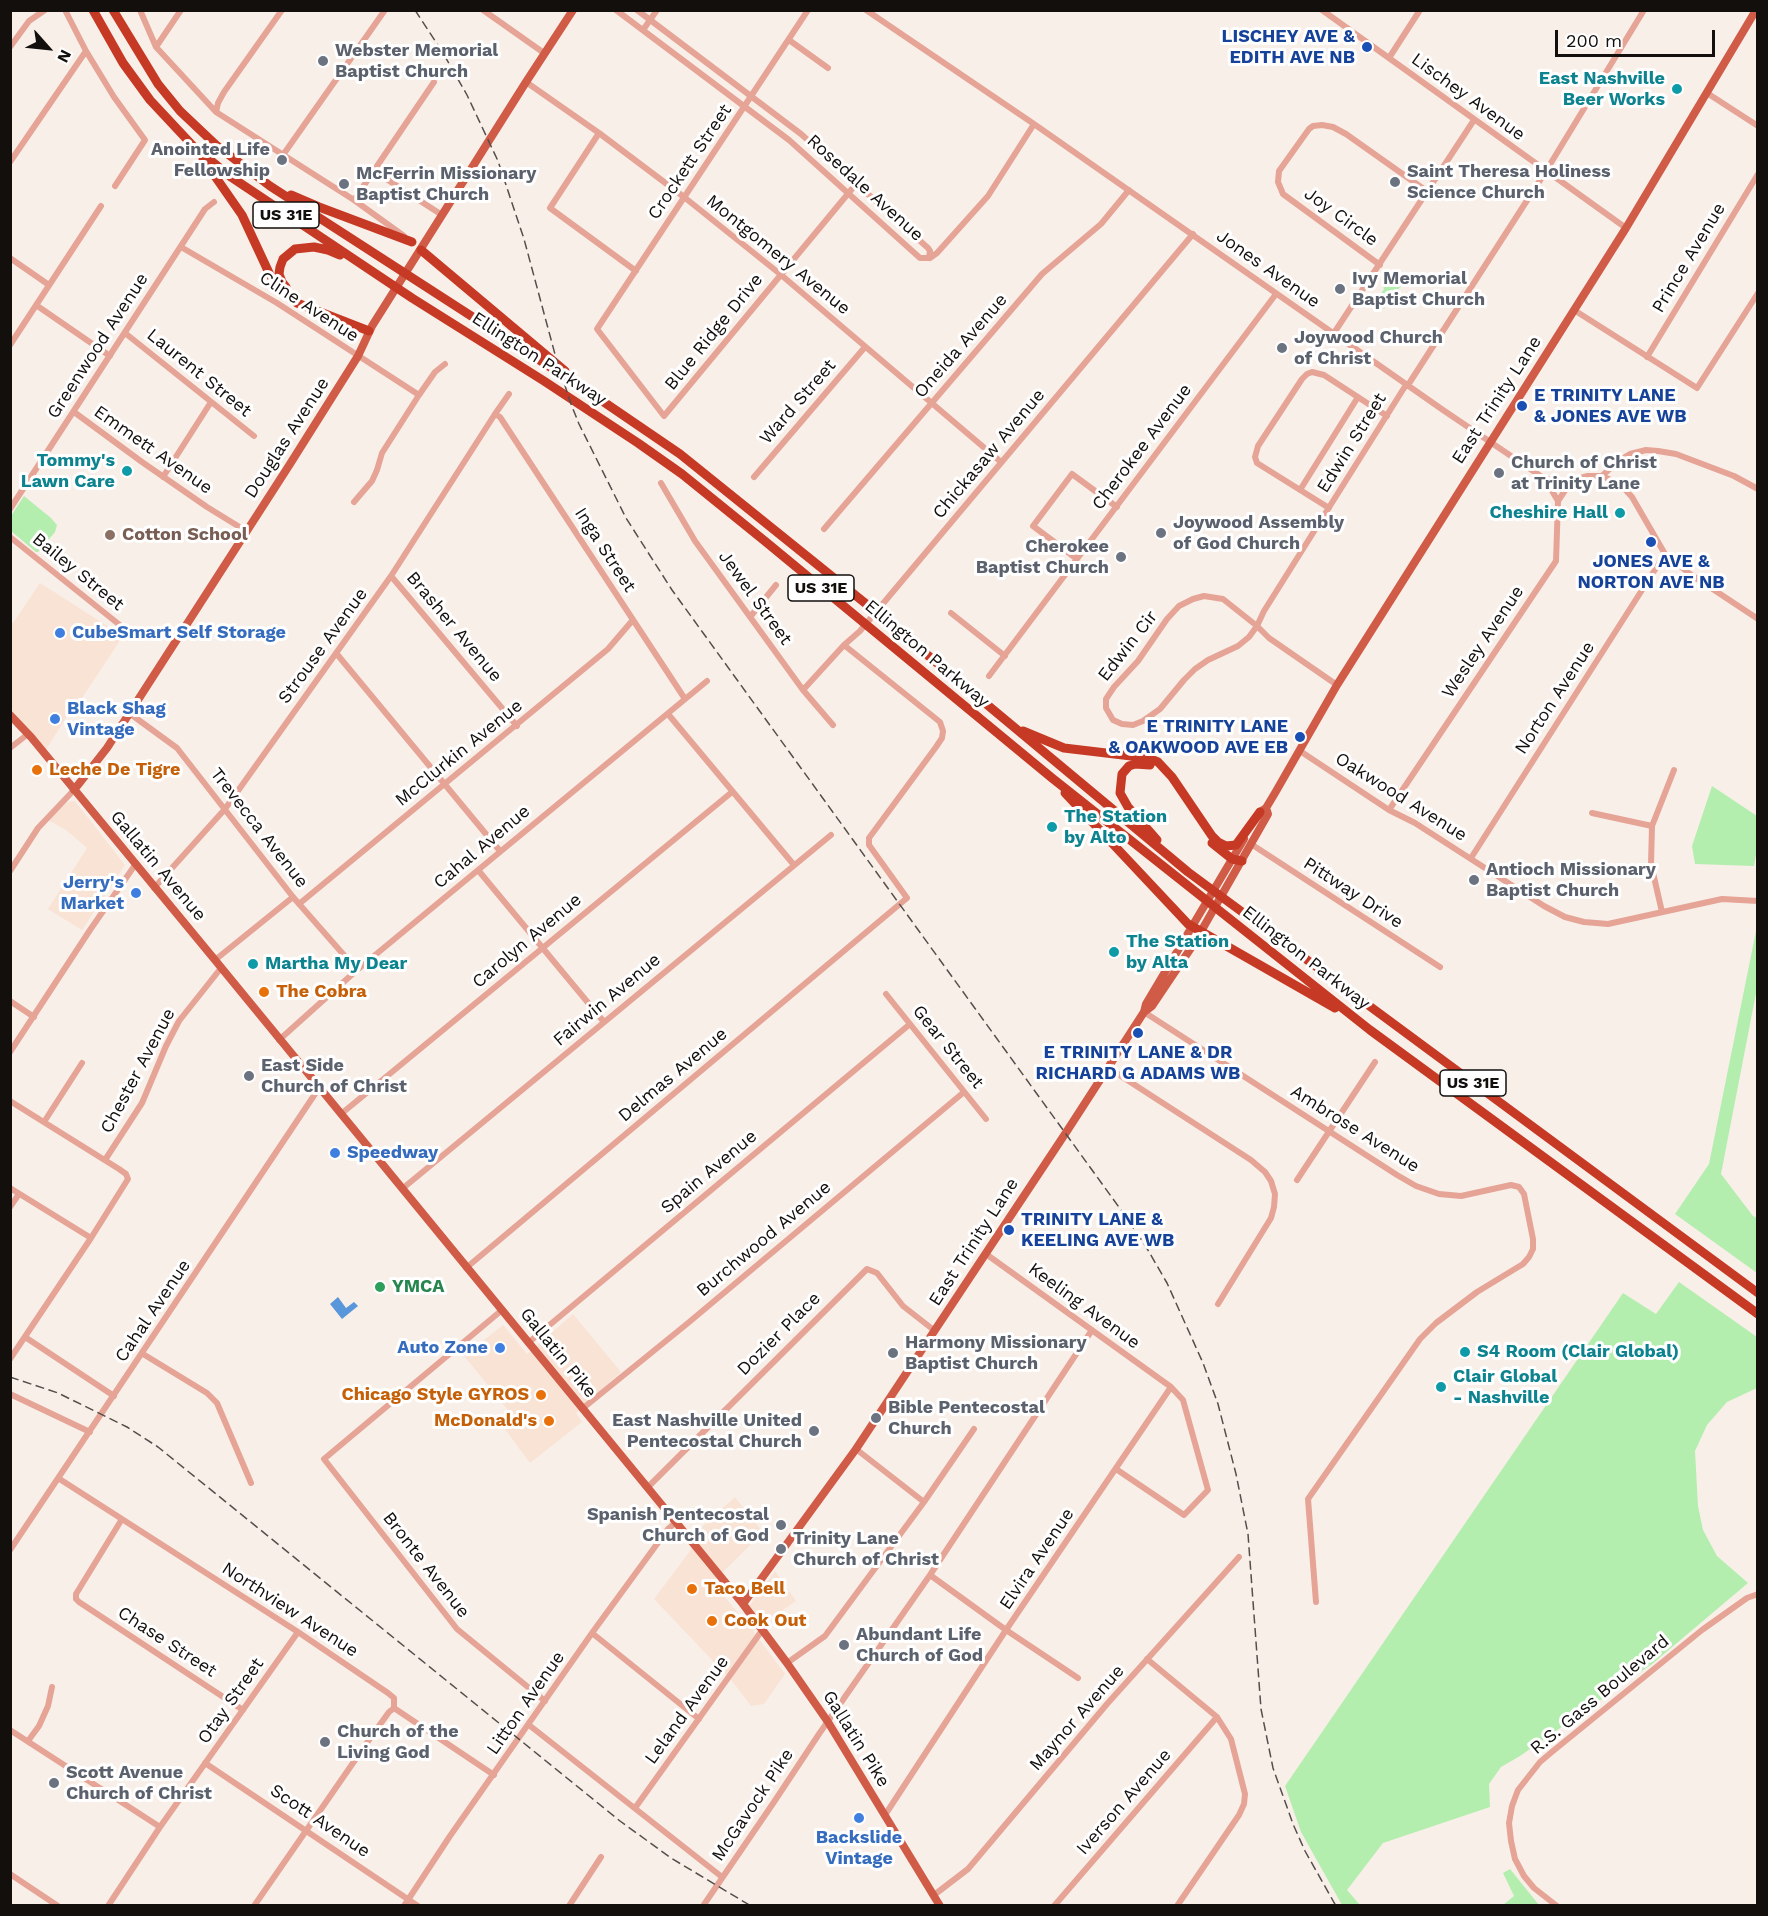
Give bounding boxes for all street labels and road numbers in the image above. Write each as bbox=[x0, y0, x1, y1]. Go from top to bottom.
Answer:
street label: Lischey Avenue bbox=[1407, 48, 1529, 146]
street label: Crockett Street bbox=[643, 100, 737, 224]
street label: Rosedale Avenue bbox=[802, 130, 928, 246]
street label: Joy Circle bbox=[1300, 183, 1382, 251]
street label: Montgomery Avenue bbox=[702, 190, 854, 320]
street label: Prince Avenue bbox=[1648, 199, 1730, 317]
road number: US 31E bbox=[253, 202, 319, 228]
street label: Jones Avenue bbox=[1212, 225, 1324, 313]
street label: Cline Avenue bbox=[255, 267, 363, 347]
street label: Greenwood Avenue bbox=[43, 269, 153, 423]
street label: Blue Ridge Drive bbox=[660, 269, 768, 395]
street label: Oneida Avenue bbox=[910, 289, 1012, 403]
street label: Ellington Parkway bbox=[468, 307, 610, 411]
street label: Laurent Street bbox=[142, 324, 256, 422]
street label: East Trinity Lane bbox=[1448, 332, 1546, 468]
street label: Ward Street bbox=[755, 355, 841, 449]
street label: Douglas Avenue bbox=[240, 374, 334, 502]
street label: Cherokee Avenue bbox=[1088, 380, 1196, 514]
street label: Chickasaw Avenue bbox=[928, 385, 1050, 523]
street label: Edwin Street bbox=[1313, 389, 1391, 497]
street label: Emmett Avenue bbox=[90, 401, 216, 499]
street label: Inga Street bbox=[570, 504, 640, 596]
street label: Bailey Street bbox=[28, 528, 128, 616]
street label: Jewel Street bbox=[714, 547, 796, 649]
street label: Brasher Avenue bbox=[402, 568, 506, 686]
road number: US 31E bbox=[788, 575, 854, 601]
street label: Wesley Avenue bbox=[1437, 582, 1529, 702]
street label: Strouse Avenue bbox=[274, 584, 372, 708]
street label: Ellington Parkway bbox=[860, 596, 994, 712]
street label: Edwin Cir bbox=[1094, 606, 1162, 686]
street label: Norton Avenue bbox=[1511, 638, 1599, 758]
street label: McClurkin Avenue bbox=[391, 695, 527, 811]
street label: Oakwood Avenue bbox=[1331, 748, 1471, 846]
street label: Trevecca Avenue bbox=[205, 764, 313, 892]
street label: Cahal Avenue bbox=[429, 800, 535, 894]
street label: Gallatin Avenue bbox=[106, 806, 210, 926]
street label: Pittway Drive bbox=[1299, 853, 1407, 933]
street label: Carolyn Avenue bbox=[468, 889, 586, 993]
street label: Ellington Parkway bbox=[1238, 901, 1374, 1015]
street label: Fairwin Avenue bbox=[549, 949, 665, 1051]
street label: Gear Street bbox=[908, 1001, 988, 1093]
street label: Chester Avenue bbox=[96, 1005, 180, 1137]
street label: Delmas Avenue bbox=[614, 1023, 732, 1127]
road number: US 31E bbox=[1440, 1070, 1506, 1096]
street label: Ambrose Avenue bbox=[1287, 1081, 1423, 1177]
street label: Spain Avenue bbox=[657, 1126, 761, 1218]
street label: East Trinity Lane bbox=[925, 1174, 1023, 1310]
street label: Burchwood Avenue bbox=[693, 1177, 835, 1301]
street label: Cahal Avenue bbox=[111, 1256, 195, 1366]
street label: Keeling Avenue bbox=[1024, 1258, 1144, 1354]
street label: Dozier Place bbox=[733, 1288, 825, 1380]
street label: Gallatin Pike bbox=[515, 1304, 601, 1402]
street label: Elvira Avenue bbox=[995, 1504, 1079, 1614]
street label: Bronte Avenue bbox=[378, 1508, 474, 1622]
street label: Northview Avenue bbox=[218, 1558, 362, 1662]
street label: Chase Street bbox=[113, 1602, 221, 1682]
street label: R.S. Gass Boulevard bbox=[1526, 1631, 1674, 1759]
street label: Litton Avenue bbox=[482, 1647, 570, 1759]
street label: Leland Avenue bbox=[640, 1652, 734, 1768]
street label: Otay Street bbox=[193, 1654, 269, 1748]
street label: Maynor Avenue bbox=[1025, 1661, 1129, 1775]
street label: Gallatin Pike bbox=[818, 1687, 894, 1791]
street label: McGavock Pike bbox=[707, 1745, 799, 1865]
street label: Iverson Avenue bbox=[1072, 1745, 1176, 1859]
street label: Scott Avenue bbox=[266, 1780, 374, 1862]

